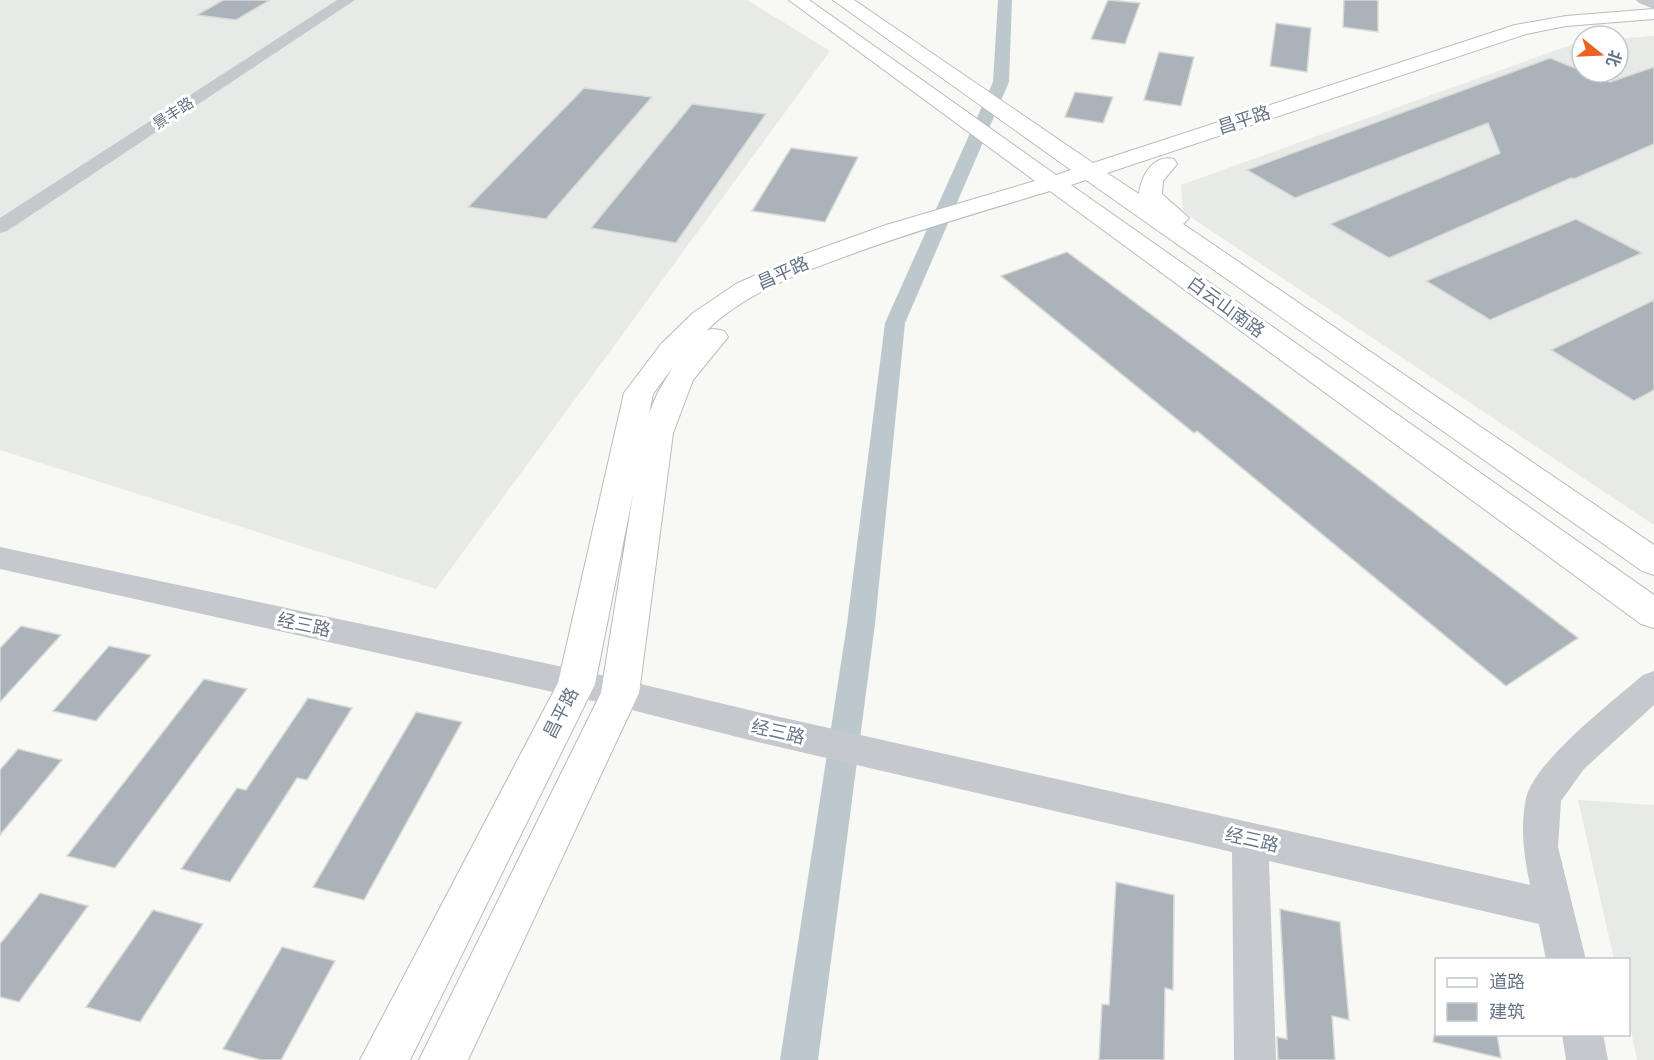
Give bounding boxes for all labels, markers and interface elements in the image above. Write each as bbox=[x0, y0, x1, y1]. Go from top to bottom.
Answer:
north arrow bbox=[1570, 24, 1630, 84]
text: 北 bbox=[1603, 48, 1624, 69]
street label: 景丰路 bbox=[149, 94, 197, 132]
street label: 昌平路 bbox=[1215, 102, 1273, 138]
street label: 昌平路 bbox=[754, 253, 812, 293]
street label: 白云山南路 bbox=[1184, 272, 1268, 342]
street label: 经三路 bbox=[276, 610, 332, 640]
street label: 昌平路 bbox=[540, 684, 582, 742]
street label: 经三路 bbox=[749, 716, 807, 748]
street label: 经三路 bbox=[1223, 824, 1281, 856]
legend bbox=[1435, 958, 1630, 1036]
text: 道路 bbox=[1489, 972, 1525, 992]
text: 建筑 bbox=[1489, 1002, 1525, 1022]

